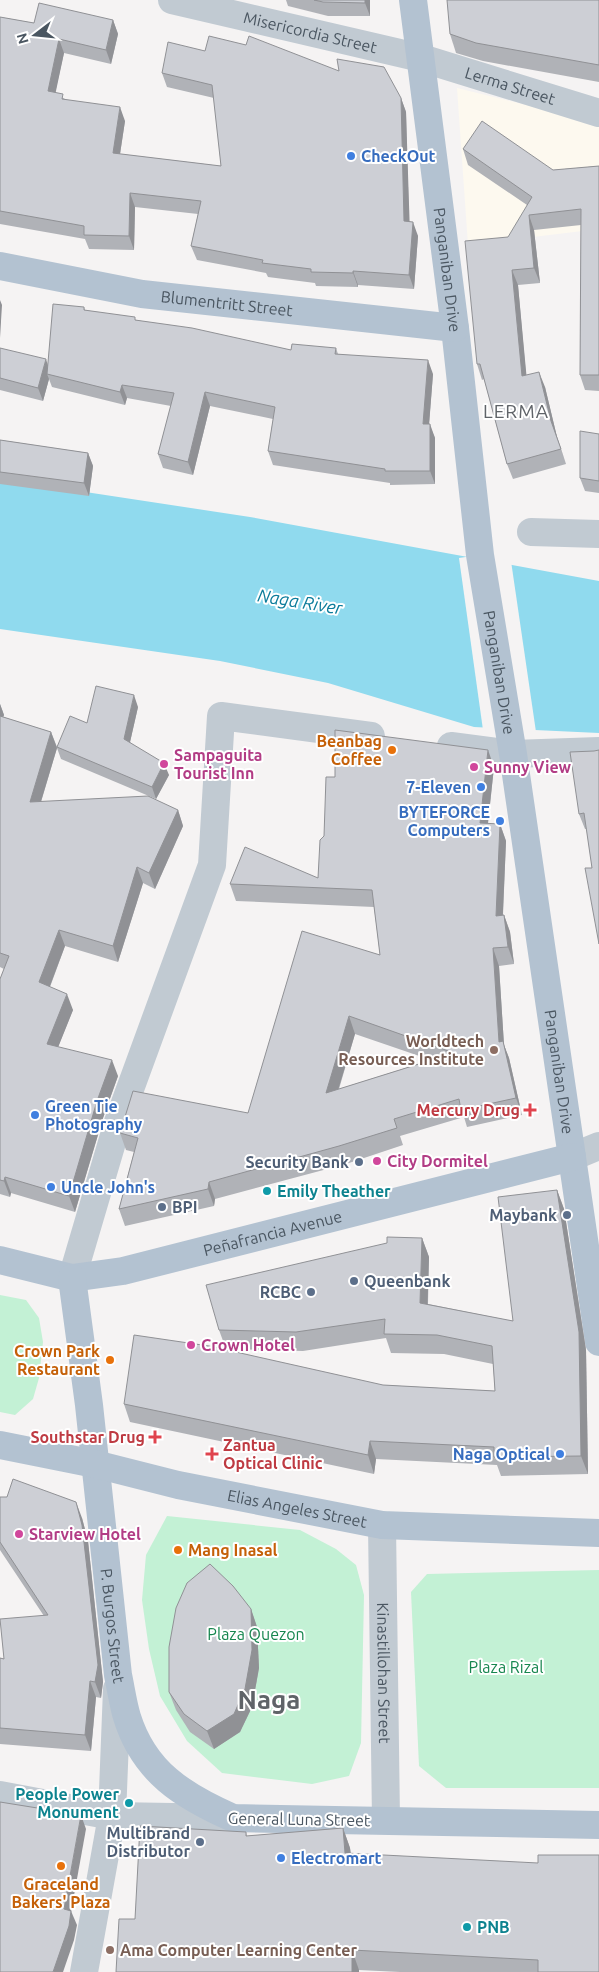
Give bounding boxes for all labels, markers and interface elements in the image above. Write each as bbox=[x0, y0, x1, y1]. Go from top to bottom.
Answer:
street label: Misericordia Street bbox=[242, 8, 379, 57]
north arrow bbox=[10, 10, 60, 60]
text: N bbox=[13, 31, 32, 46]
street label: Lerma Street bbox=[463, 63, 558, 108]
place label: CheckOut bbox=[361, 147, 436, 165]
marker: CheckOut bbox=[345, 150, 357, 162]
street label: Panganiban Drive bbox=[431, 206, 464, 333]
street label: Blumentritt Street bbox=[160, 287, 294, 319]
district label: LERMA bbox=[483, 400, 549, 422]
water label: Naga River bbox=[256, 584, 345, 618]
street label: Panganiban Drive bbox=[480, 609, 519, 736]
place label: Beanbag Coffee bbox=[316, 732, 382, 768]
marker: Beanbag Coffee bbox=[386, 744, 398, 756]
place label: Sampaguita Tourist Inn bbox=[174, 746, 263, 782]
marker: Sampaguita Tourist Inn bbox=[158, 758, 170, 770]
place label: Sunny View bbox=[484, 758, 572, 776]
marker: Sunny View bbox=[468, 761, 480, 773]
place label: 7-Eleven bbox=[406, 778, 471, 796]
marker: 7-Eleven bbox=[475, 781, 487, 793]
place label: BYTEFORCE Computers bbox=[398, 803, 490, 839]
marker: BYTEFORCE Computers bbox=[494, 815, 506, 827]
street label: Panganiban Drive bbox=[541, 1008, 577, 1135]
place label: Worldtech Resources Institute bbox=[338, 1032, 484, 1068]
marker: Worldtech Resources Institute bbox=[488, 1044, 500, 1056]
place label: Green Tie Photography bbox=[45, 1097, 143, 1133]
place label: Mercury Drug bbox=[417, 1101, 520, 1119]
marker: Mercury Drug bbox=[524, 1104, 536, 1116]
marker: Green Tie Photography bbox=[29, 1109, 41, 1121]
place label: City Dormitel bbox=[387, 1152, 488, 1170]
place label: Security Bank bbox=[246, 1153, 349, 1171]
marker: City Dormitel bbox=[371, 1155, 383, 1167]
marker: Security Bank bbox=[353, 1156, 365, 1168]
place label: Uncle John's bbox=[61, 1178, 155, 1196]
marker: Uncle John's bbox=[45, 1181, 57, 1193]
place label: Emily Theather bbox=[277, 1182, 391, 1200]
marker: Emily Theather bbox=[261, 1185, 273, 1197]
place label: BPI bbox=[172, 1198, 198, 1216]
marker: BPI bbox=[156, 1201, 168, 1213]
place label: Maybank bbox=[489, 1206, 557, 1224]
street label: Peñafrancia Avenue bbox=[201, 1207, 344, 1259]
marker: Maybank bbox=[561, 1209, 573, 1221]
place label: Queenbank bbox=[364, 1272, 450, 1290]
marker: Queenbank bbox=[348, 1275, 360, 1287]
place label: RCBC bbox=[260, 1283, 301, 1301]
marker: RCBC bbox=[305, 1286, 317, 1298]
place label: Crown Hotel bbox=[201, 1336, 295, 1354]
marker: Crown Hotel bbox=[185, 1339, 197, 1351]
place label: Crown Park Restaurant bbox=[14, 1342, 100, 1378]
marker: Crown Park Restaurant bbox=[104, 1354, 116, 1366]
place label: Southstar Drug bbox=[30, 1428, 145, 1446]
marker: Southstar Drug bbox=[149, 1431, 161, 1443]
place label: Zantua Optical Clinic bbox=[223, 1436, 323, 1472]
place label: Naga Optical bbox=[453, 1445, 550, 1463]
marker: Zantua Optical Clinic bbox=[205, 1447, 219, 1461]
marker: Naga Optical bbox=[554, 1448, 566, 1460]
street label: Elias Angeles Street bbox=[226, 1486, 369, 1531]
place label: Starview Hotel bbox=[29, 1525, 141, 1543]
marker: Starview Hotel bbox=[13, 1528, 25, 1540]
place label: Mang Inasal bbox=[188, 1541, 278, 1559]
marker: Mang Inasal bbox=[172, 1544, 184, 1556]
street label: P. Burgos Street bbox=[98, 1567, 129, 1685]
street label: Kinastillohan Street bbox=[374, 1602, 394, 1744]
park label: Plaza Quezon bbox=[207, 1625, 305, 1643]
park label: Plaza Rizal bbox=[469, 1658, 543, 1676]
district label: Naga bbox=[238, 1685, 300, 1714]
place label: People Power Monument bbox=[15, 1785, 119, 1821]
marker: People Power Monument bbox=[123, 1797, 135, 1809]
street label: General Luna Street bbox=[228, 1809, 371, 1829]
place label: Multibrand Distributor bbox=[107, 1824, 190, 1860]
marker: Multibrand Distributor bbox=[194, 1836, 206, 1848]
place label: Electromart bbox=[291, 1849, 381, 1867]
marker: Electromart bbox=[275, 1852, 287, 1864]
marker: Graceland Bakers' Plaza bbox=[55, 1860, 67, 1872]
place label: Graceland Bakers' Plaza bbox=[12, 1875, 111, 1911]
place label: PNB bbox=[477, 1918, 510, 1936]
marker: PNB bbox=[461, 1921, 473, 1933]
place label: Ama Computer Learning Center bbox=[120, 1941, 357, 1959]
marker: Ama Computer Learning Center bbox=[104, 1944, 116, 1956]

